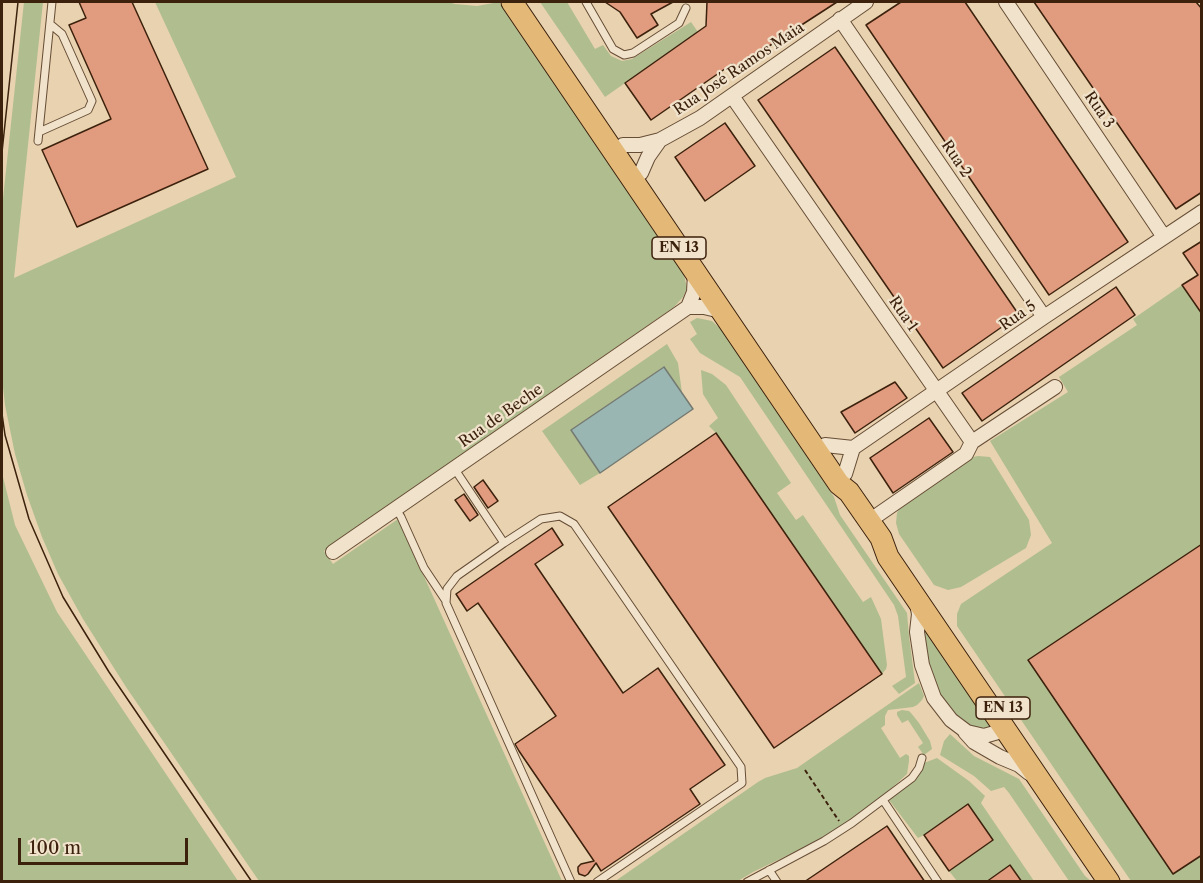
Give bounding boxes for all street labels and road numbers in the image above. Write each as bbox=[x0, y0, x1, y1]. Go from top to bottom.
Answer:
street label: Rua José Ramos Maia bbox=[670, 19, 808, 119]
street label: Rua 3 bbox=[1080, 88, 1118, 132]
street label: Rua 2 bbox=[937, 137, 975, 181]
road number: EN 13 bbox=[652, 237, 706, 259]
street label: Rua 1 bbox=[885, 293, 921, 335]
street label: Rua 5 bbox=[996, 297, 1040, 335]
street label: Rua de Beche bbox=[456, 380, 546, 452]
road number: EN 13 bbox=[976, 697, 1030, 719]

